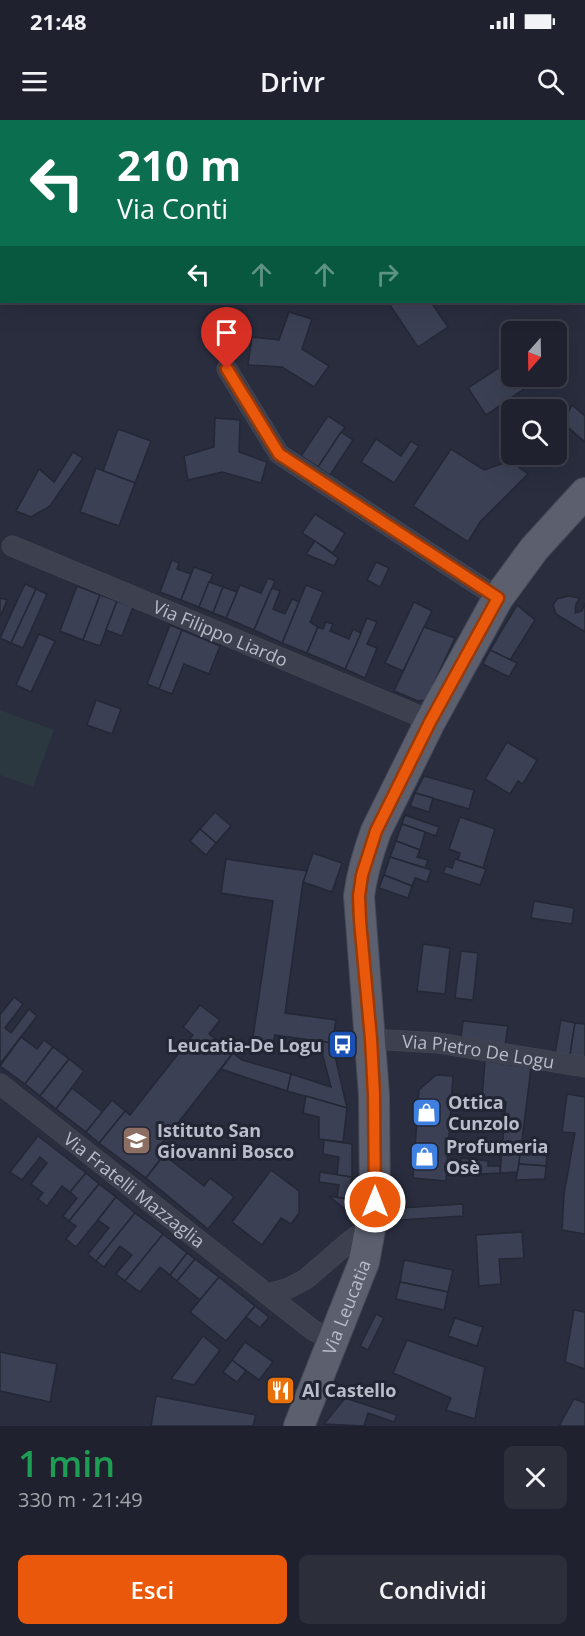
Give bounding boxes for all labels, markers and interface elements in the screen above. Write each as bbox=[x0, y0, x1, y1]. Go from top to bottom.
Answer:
text: 21:48 bbox=[30, 6, 87, 36]
text: Drivr bbox=[260, 63, 325, 100]
icon: menu bbox=[18, 65, 51, 98]
icon: search bbox=[534, 65, 567, 98]
text: 210 m bbox=[117, 136, 241, 193]
icon: left bbox=[18, 144, 96, 222]
text: Via Conti bbox=[117, 190, 228, 227]
icon: left bbox=[182, 258, 215, 291]
icon: ahead bbox=[245, 258, 278, 291]
icon: ahead bbox=[308, 258, 341, 291]
icon: right bbox=[371, 258, 404, 291]
pin bbox=[201, 307, 252, 369]
icon: arrive bbox=[210, 316, 243, 349]
north arrow bbox=[501, 321, 567, 387]
map controls bbox=[501, 321, 567, 465]
button: search bbox=[501, 399, 567, 465]
street label: Via Filippo Liardo bbox=[150, 594, 291, 672]
bus stop icon: Leucatia-De Logu bbox=[327, 1029, 359, 1061]
street label: Via Pietro De Logu bbox=[401, 1029, 556, 1074]
place label: Leucatia-De Logu bbox=[167, 1033, 322, 1057]
place label: Ottica Cunzolo bbox=[448, 1090, 520, 1135]
shop icon: Ottica Cunzolo bbox=[411, 1096, 443, 1128]
place label: Istituto San Giovanni Bosco bbox=[157, 1118, 294, 1163]
school or university icon: Istituto San Giovanni Bosco bbox=[120, 1124, 152, 1156]
street label: Via Fratelli Mazzaglia bbox=[59, 1127, 210, 1253]
place label: Profumeria Osè bbox=[446, 1134, 548, 1179]
shop icon: Profumeria Osè bbox=[409, 1140, 441, 1172]
position arrow bbox=[343, 1170, 407, 1234]
street label: Via Leucatia bbox=[317, 1256, 376, 1358]
restaurant icon: Al Castello bbox=[265, 1374, 297, 1406]
place label: Al Castello bbox=[302, 1378, 396, 1402]
text: 1 min bbox=[18, 1439, 115, 1488]
button: close bbox=[504, 1446, 567, 1509]
text: 330 m · 21:49 bbox=[18, 1486, 143, 1513]
button: Esci bbox=[18, 1555, 287, 1624]
button: Condividi bbox=[299, 1555, 567, 1624]

